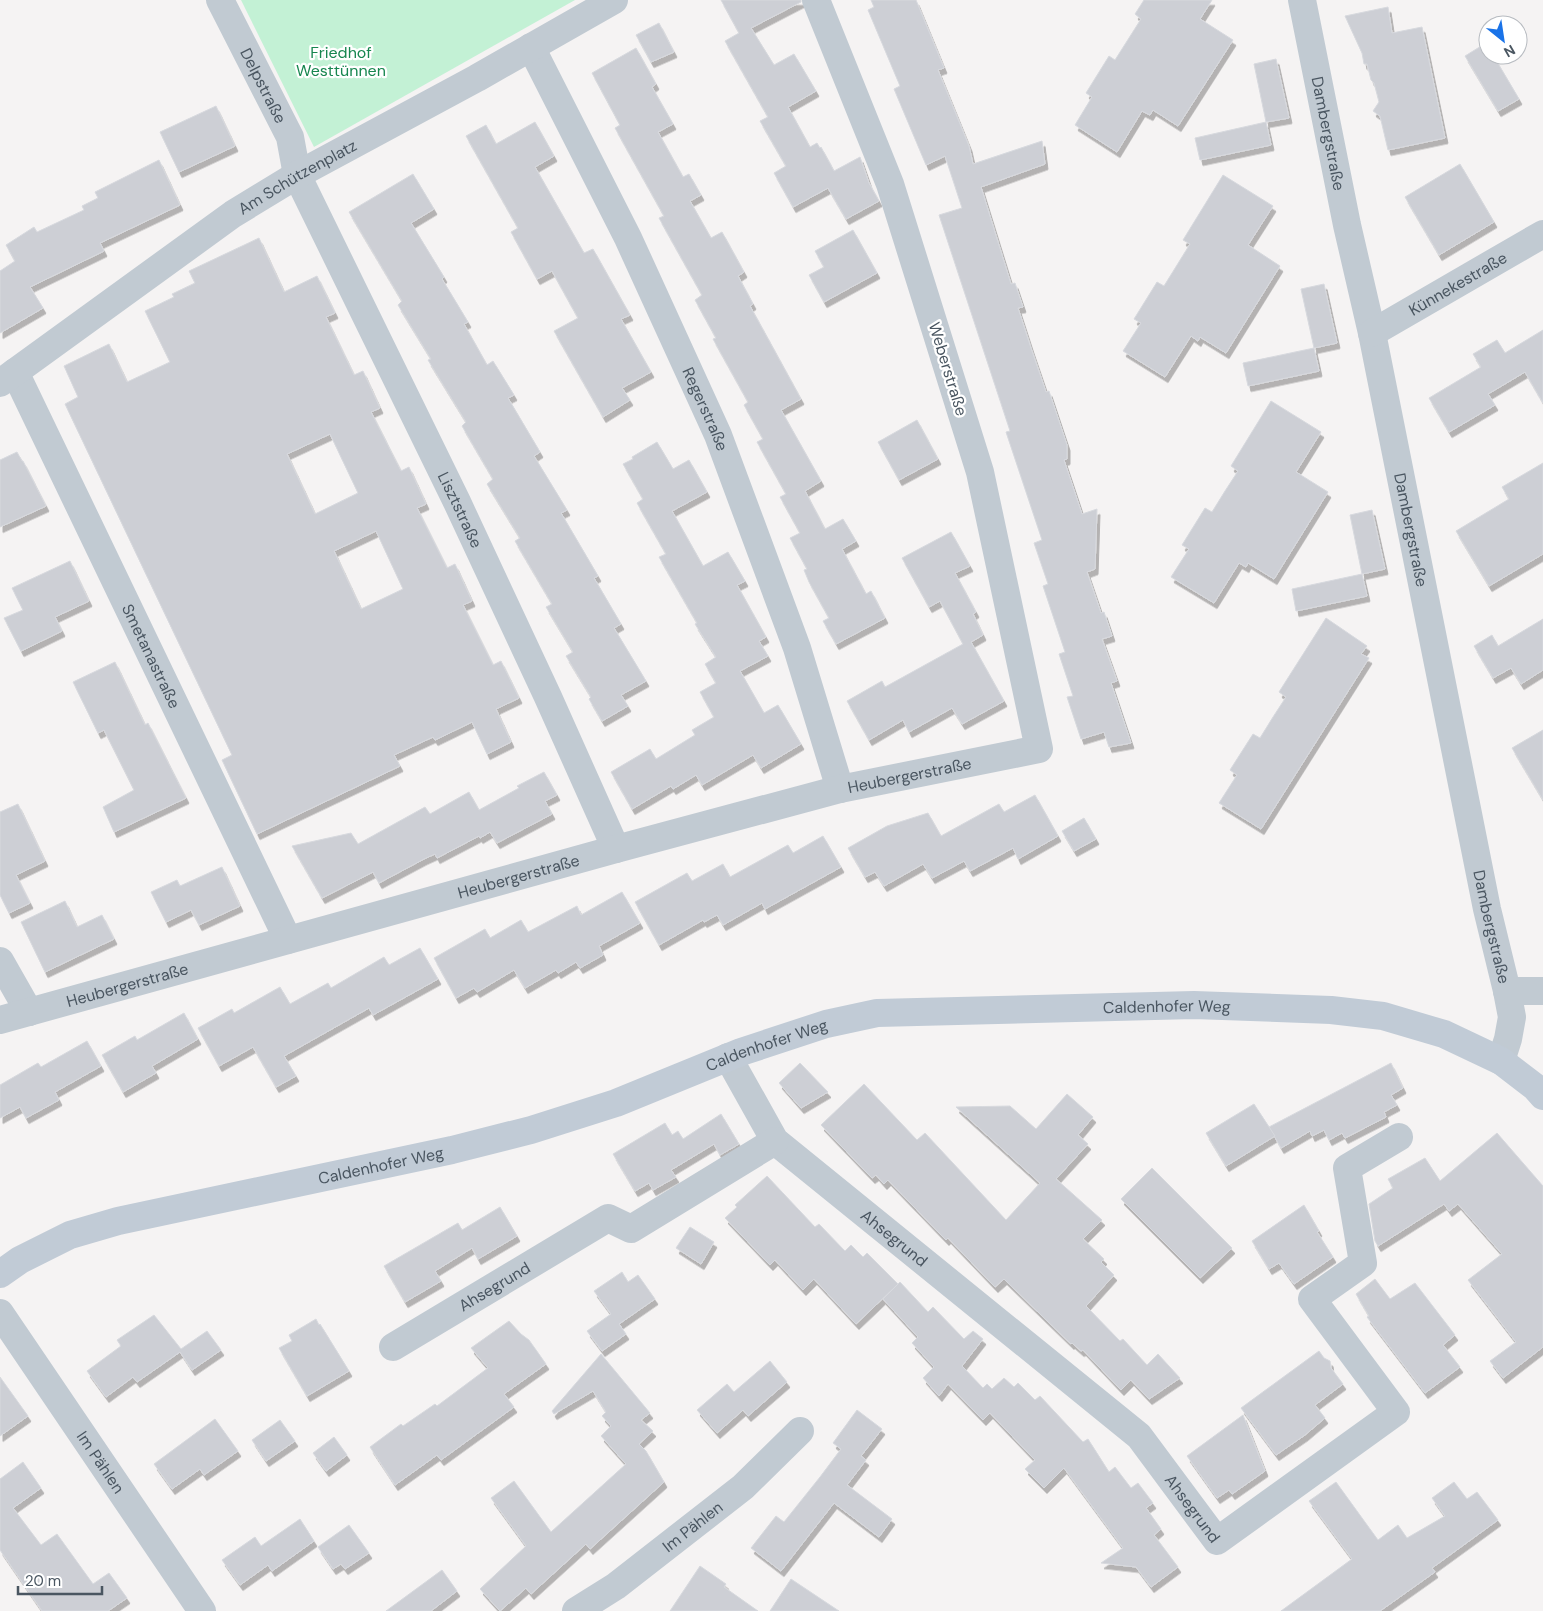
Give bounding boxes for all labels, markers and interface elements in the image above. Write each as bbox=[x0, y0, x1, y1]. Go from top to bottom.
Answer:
north arrow bbox=[1478, 15, 1528, 65]
text: N bbox=[1501, 41, 1518, 62]
park label: Friedhof Westtünnen bbox=[296, 42, 386, 81]
street label: Delpstraße bbox=[236, 44, 292, 127]
street label: Dambergstraße bbox=[1307, 74, 1350, 192]
street label: Am Schützenplatz bbox=[234, 134, 360, 219]
street label: Künnekestraße bbox=[1405, 247, 1511, 320]
street label: Weberstraße bbox=[924, 320, 972, 418]
street label: Regerstraße bbox=[678, 364, 733, 454]
street label: Lisztstraße bbox=[433, 468, 487, 551]
street label: Dambergstraße bbox=[1390, 471, 1433, 589]
street label: Smetanastraße bbox=[117, 600, 185, 712]
street label: Heubergerstraße bbox=[846, 752, 973, 798]
street label: Heubergerstraße bbox=[455, 849, 582, 903]
street label: Dambergstraße bbox=[1469, 868, 1515, 986]
street label: Heubergerstraße bbox=[64, 958, 191, 1012]
street label: Caldenhofer Weg bbox=[1103, 994, 1231, 1018]
street label: Caldenhofer Weg bbox=[702, 1014, 830, 1076]
street label: Caldenhofer Weg bbox=[316, 1142, 446, 1189]
street label: Ahsegrund bbox=[857, 1204, 932, 1271]
street label: Ahsegrund bbox=[454, 1257, 534, 1316]
street label: Im Pählen bbox=[72, 1427, 130, 1497]
street label: Ahsegrund bbox=[1160, 1470, 1225, 1547]
street label: Im Pählen bbox=[658, 1496, 727, 1557]
scale bar bbox=[18, 1564, 101, 1596]
text: 20 m bbox=[25, 1571, 61, 1591]

